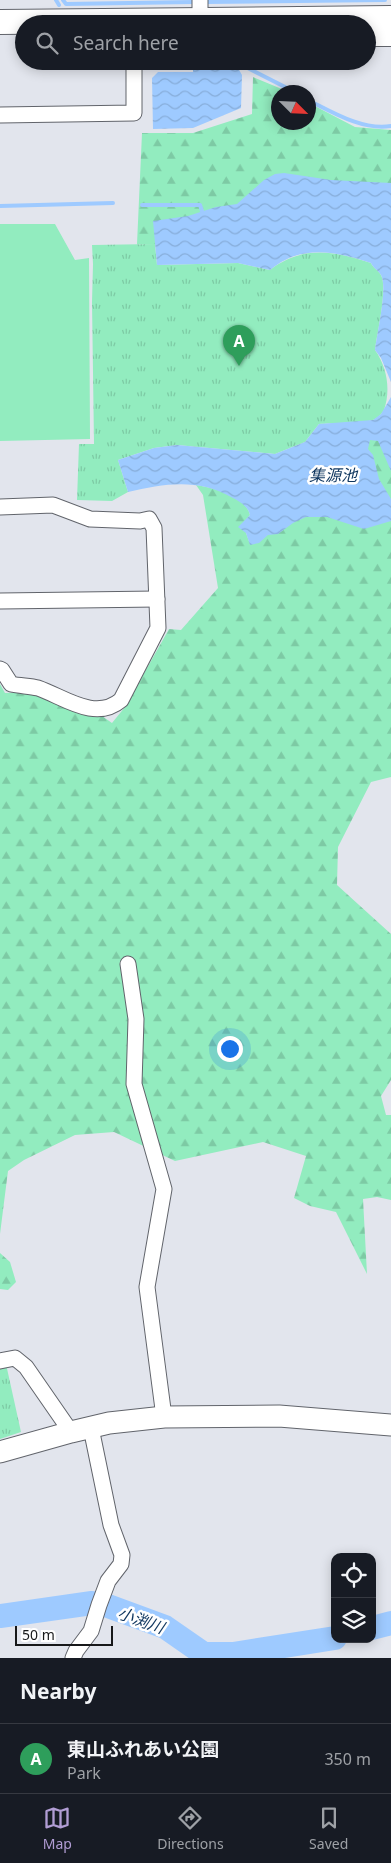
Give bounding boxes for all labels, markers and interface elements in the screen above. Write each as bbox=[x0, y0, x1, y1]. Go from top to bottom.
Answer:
search box bbox=[15, 15, 376, 70]
icon: search bbox=[33, 29, 61, 57]
text: Search here bbox=[73, 30, 179, 56]
north arrow bbox=[271, 85, 316, 130]
pin: A bbox=[223, 325, 255, 366]
water label: 集源池 bbox=[309, 464, 359, 486]
your location bbox=[217, 1036, 243, 1062]
map controls bbox=[331, 1553, 376, 1643]
button: locate bbox=[331, 1553, 376, 1598]
button: layers bbox=[331, 1598, 376, 1643]
water label: 小渕川 bbox=[115, 1601, 169, 1639]
scale bar bbox=[15, 1623, 112, 1646]
text: 50 m bbox=[22, 1625, 55, 1644]
text: Nearby bbox=[20, 1677, 96, 1705]
text: 東山ふれあい公園 bbox=[67, 1736, 219, 1762]
text: A bbox=[30, 1748, 42, 1770]
text: 350 m bbox=[324, 1748, 371, 1770]
text: Park bbox=[67, 1762, 101, 1784]
tab: Map bbox=[43, 1804, 72, 1853]
tab: Directions bbox=[157, 1804, 224, 1853]
tab: Saved bbox=[309, 1804, 348, 1853]

